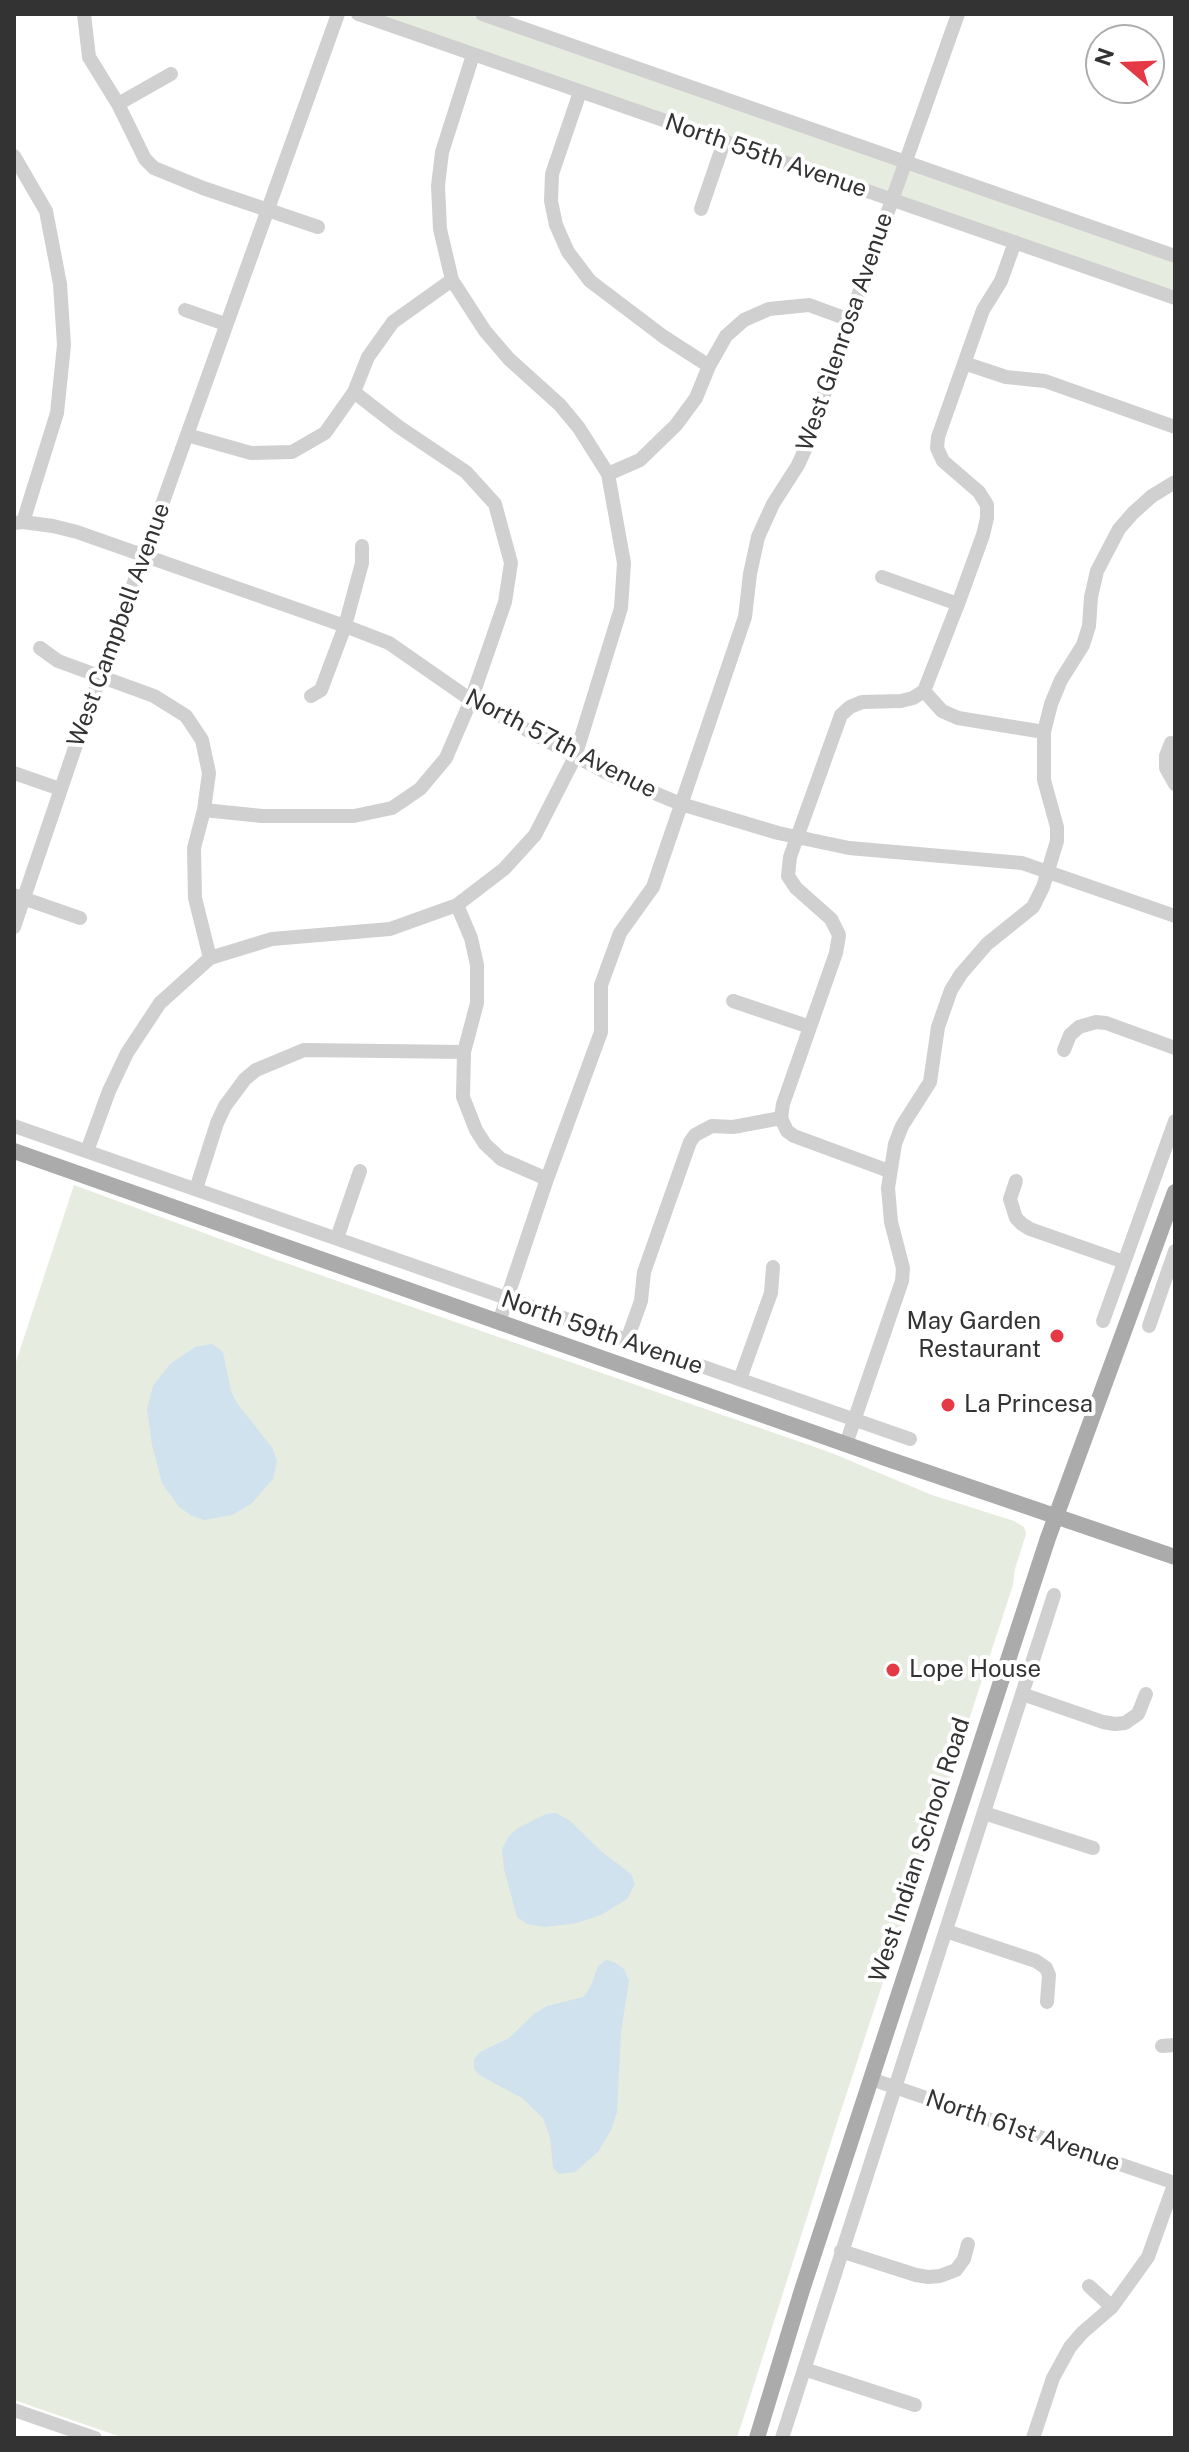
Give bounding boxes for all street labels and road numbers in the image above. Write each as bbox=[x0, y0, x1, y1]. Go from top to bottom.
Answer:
street label: North 55th Avenue bbox=[661, 108, 871, 204]
street label: West Glenrosa Avenue bbox=[791, 209, 899, 455]
street label: West Campbell Avenue bbox=[61, 499, 177, 751]
street label: North 57th Avenue bbox=[461, 683, 661, 805]
street label: North 59th Avenue bbox=[497, 1285, 707, 1381]
street label: West Indian School Road bbox=[864, 1714, 976, 1986]
street label: North 61st Avenue bbox=[922, 2084, 1124, 2178]

